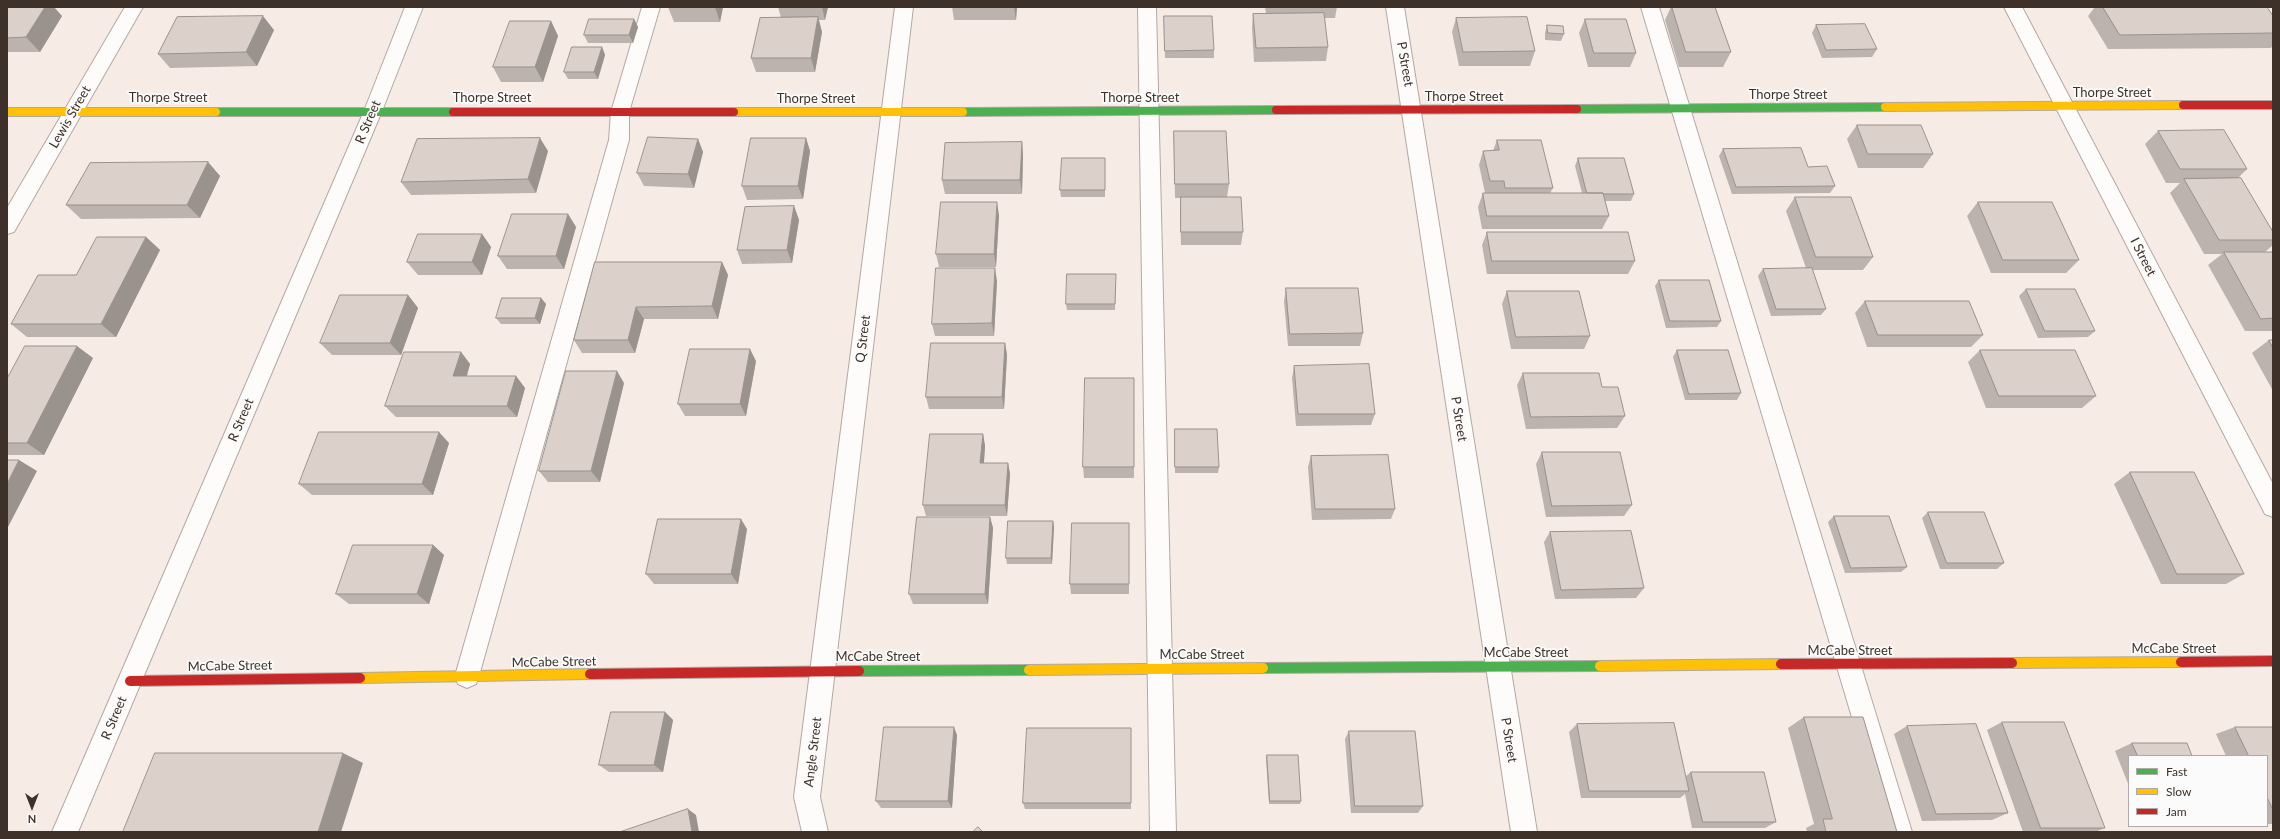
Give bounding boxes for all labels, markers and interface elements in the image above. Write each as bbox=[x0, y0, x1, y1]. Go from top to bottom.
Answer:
street label: P Street bbox=[1393, 40, 1417, 88]
street label: Lewis Street bbox=[46, 83, 94, 151]
street label: Thorpe Street bbox=[2073, 85, 2151, 101]
street label: Thorpe Street bbox=[1749, 87, 1827, 103]
street label: Thorpe Street bbox=[1425, 89, 1503, 105]
street label: Thorpe Street bbox=[129, 90, 207, 106]
street label: Thorpe Street bbox=[453, 90, 531, 106]
street label: Thorpe Street bbox=[1101, 90, 1179, 106]
street label: Thorpe Street bbox=[777, 91, 855, 107]
street label: R Street bbox=[352, 98, 384, 146]
street label: I Street bbox=[2127, 235, 2159, 279]
street label: Q Street bbox=[852, 314, 874, 364]
street label: P Street bbox=[1448, 395, 1470, 443]
street label: R Street bbox=[225, 396, 257, 444]
street label: McCabe Street bbox=[2132, 641, 2216, 657]
street label: McCabe Street bbox=[1808, 643, 1892, 659]
street label: McCabe Street bbox=[1484, 645, 1568, 661]
street label: McCabe Street bbox=[1160, 647, 1244, 663]
street label: McCabe Street bbox=[836, 649, 920, 665]
street label: McCabe Street bbox=[511, 653, 597, 671]
street label: McCabe Street bbox=[187, 657, 273, 675]
street label: R Street bbox=[98, 694, 130, 742]
street label: Angle Street bbox=[801, 716, 825, 788]
street label: P Street bbox=[1498, 716, 1520, 764]
legend bbox=[2128, 755, 2268, 827]
text: Fast bbox=[2166, 764, 2187, 779]
text: Slow bbox=[2166, 784, 2191, 799]
north arrow bbox=[12, 787, 52, 827]
text: Jam bbox=[2166, 804, 2187, 819]
text: N bbox=[28, 813, 36, 826]

